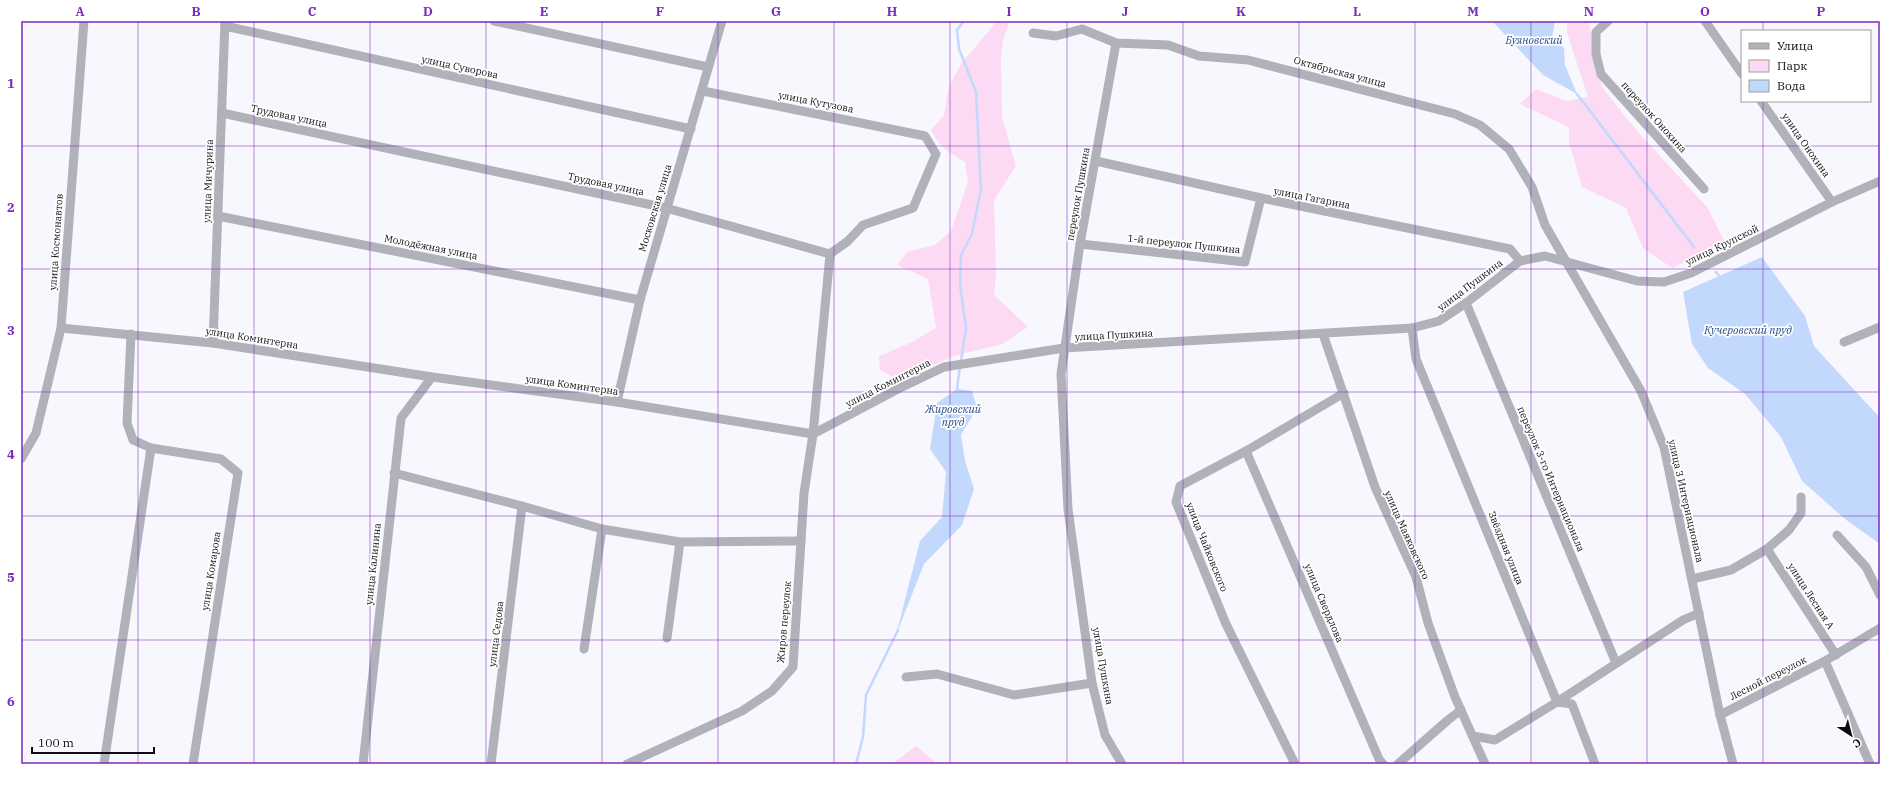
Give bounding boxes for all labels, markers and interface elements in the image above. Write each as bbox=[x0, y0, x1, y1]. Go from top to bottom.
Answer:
text: A bbox=[75, 3, 85, 20]
text: B bbox=[191, 3, 201, 20]
text: C bbox=[308, 3, 317, 20]
text: D bbox=[423, 3, 433, 20]
text: E bbox=[540, 3, 548, 20]
text: F bbox=[656, 3, 664, 20]
text: G bbox=[771, 3, 781, 20]
text: H bbox=[887, 3, 898, 20]
text: I bbox=[1007, 3, 1012, 20]
text: J bbox=[1122, 3, 1129, 20]
text: K bbox=[1236, 3, 1246, 20]
text: L bbox=[1353, 3, 1361, 20]
text: M bbox=[1467, 3, 1479, 20]
text: N bbox=[1584, 3, 1594, 20]
text: O bbox=[1700, 3, 1710, 20]
text: P bbox=[1817, 3, 1826, 20]
legend bbox=[1741, 30, 1871, 102]
water label: Буяновский bbox=[1505, 33, 1563, 47]
text: Улица bbox=[1777, 38, 1814, 53]
street label: улица Суворова bbox=[421, 53, 500, 82]
street label: Октябрьская улица bbox=[1292, 53, 1388, 91]
text: Парк bbox=[1777, 58, 1807, 73]
text: 1 bbox=[7, 75, 15, 92]
text: Вода bbox=[1777, 78, 1806, 93]
street label: переулок Онохина bbox=[1618, 79, 1690, 156]
street label: улица Кутузова bbox=[777, 88, 855, 116]
street label: Трудовая улица bbox=[250, 102, 329, 131]
street label: улица Онохина bbox=[1779, 110, 1833, 180]
street label: улица Мичурина bbox=[200, 138, 216, 223]
street label: переулок Пушкина bbox=[1063, 146, 1093, 242]
street label: Московская улица bbox=[636, 162, 675, 253]
street label: Трудовая улица bbox=[567, 170, 646, 199]
street label: улица Гагарина bbox=[1273, 184, 1352, 212]
street label: улица Космонавтов bbox=[46, 193, 66, 291]
text: 2 bbox=[7, 199, 15, 216]
street label: улица Крупской bbox=[1683, 221, 1761, 268]
street label: Молодёжная улица bbox=[383, 232, 479, 263]
street label: 1-й переулок Пушкина bbox=[1127, 232, 1242, 256]
street label: улица Пушкина bbox=[1435, 256, 1506, 314]
text: 3 bbox=[7, 322, 15, 339]
water label: Кучеровский пруд bbox=[1703, 323, 1792, 337]
street label: улица Коминтерна bbox=[205, 324, 300, 352]
street label: улица Пушкина bbox=[1075, 326, 1154, 344]
street label: улица Коминтерна bbox=[843, 356, 933, 410]
street label: улица Коминтерна bbox=[525, 372, 620, 398]
water label: Жировский пруд bbox=[924, 402, 982, 429]
street label: переулок 3-го Интернационала bbox=[1514, 404, 1588, 554]
street label: улица 3 Интернационала bbox=[1665, 438, 1707, 564]
text: 4 bbox=[7, 446, 15, 463]
street label: улица Маяковского bbox=[1382, 489, 1433, 582]
street label: улица Чайковского bbox=[1183, 500, 1231, 594]
street label: Звёздная улица bbox=[1485, 509, 1527, 587]
street label: улица Калинина bbox=[362, 522, 384, 606]
street label: улица Комарова bbox=[198, 530, 224, 612]
street label: улица Лесная А bbox=[1785, 560, 1837, 632]
street label: улица Свердлова bbox=[1302, 562, 1347, 645]
text: 5 bbox=[7, 569, 15, 586]
street label: Жиров переулок bbox=[774, 580, 794, 663]
street label: улица Седова bbox=[486, 600, 507, 668]
street label: улица Пушкина bbox=[1090, 626, 1116, 706]
street label: Лесной переулок bbox=[1727, 653, 1809, 703]
text: 6 bbox=[7, 693, 15, 710]
north arrow bbox=[1831, 715, 1871, 755]
scale bar bbox=[32, 729, 154, 755]
text: 100 m bbox=[38, 735, 74, 750]
text: С bbox=[1850, 735, 1864, 751]

